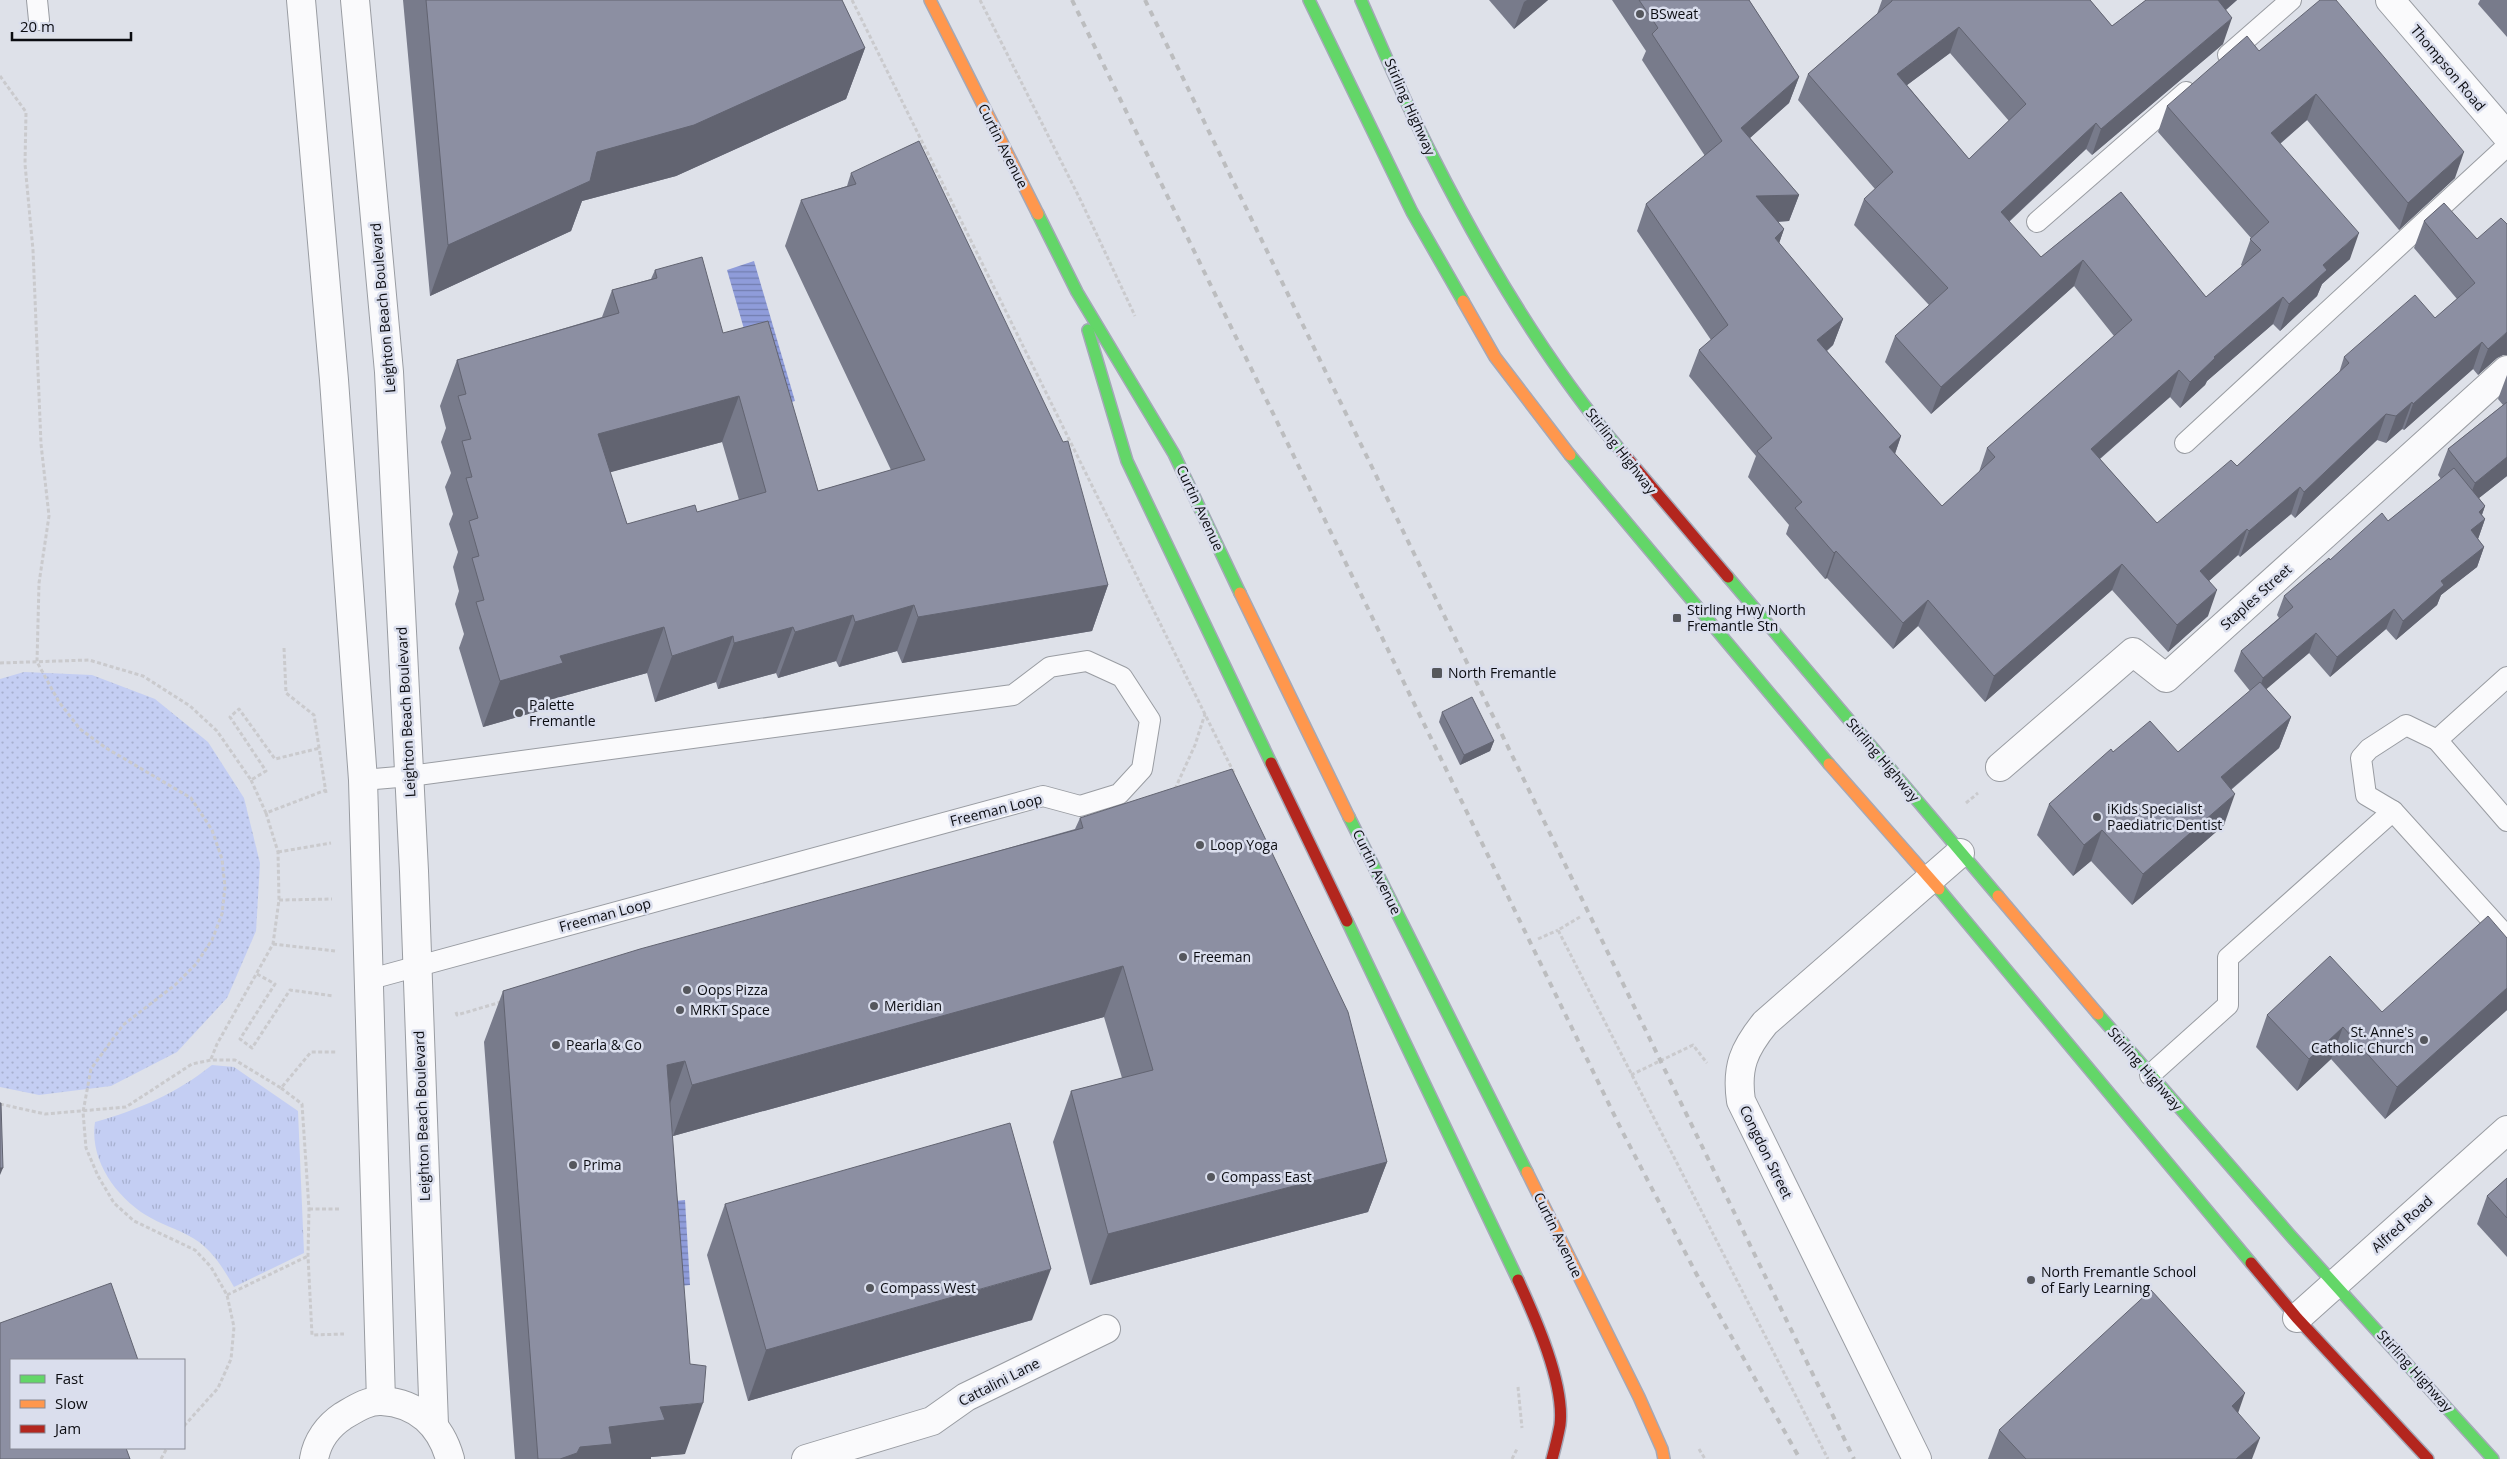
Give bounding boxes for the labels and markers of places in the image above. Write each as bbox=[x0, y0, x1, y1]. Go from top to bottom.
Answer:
place label: BSweat bbox=[1650, 4, 1698, 23]
marker: BSweat bbox=[1634, 8, 1646, 20]
place label: Stirling Hwy North Fremantle Stn bbox=[1687, 600, 1806, 635]
marker: Stirling Hwy North Fremantle Stn bbox=[1671, 612, 1683, 624]
place label: North Fremantle bbox=[1448, 663, 1557, 682]
marker: North Fremantle bbox=[1430, 666, 1444, 680]
place label: Palette Fremantle bbox=[529, 695, 596, 730]
marker: Palette Fremantle bbox=[513, 707, 525, 719]
place label: iKids Specialist Paediatric Dentist bbox=[2107, 799, 2222, 834]
marker: iKids Specialist Paediatric Dentist bbox=[2091, 811, 2103, 823]
place label: Loop Yoga bbox=[1210, 835, 1278, 854]
marker: Loop Yoga bbox=[1194, 839, 1206, 851]
place label: Freeman bbox=[1193, 947, 1251, 966]
marker: Freeman bbox=[1177, 951, 1189, 963]
place label: Oops Pizza bbox=[697, 980, 768, 999]
marker: Oops Pizza bbox=[681, 984, 693, 996]
place label: Meridian bbox=[884, 996, 942, 1015]
place label: MRKT Space bbox=[690, 1000, 770, 1019]
marker: Meridian bbox=[868, 1000, 880, 1012]
marker: MRKT Space bbox=[674, 1004, 686, 1016]
place label: St. Anne's Catholic Church bbox=[2311, 1022, 2414, 1057]
marker: St. Anne's Catholic Church bbox=[2418, 1034, 2430, 1046]
place label: Pearla & Co bbox=[566, 1035, 642, 1054]
marker: Pearla & Co bbox=[550, 1039, 562, 1051]
place label: Prima bbox=[583, 1155, 621, 1174]
marker: Prima bbox=[567, 1159, 579, 1171]
place label: Compass East bbox=[1221, 1167, 1312, 1186]
marker: Compass East bbox=[1205, 1171, 1217, 1183]
place label: North Fremantle School of Early Learning bbox=[2041, 1262, 2196, 1297]
marker: North Fremantle School of Early Learning bbox=[2025, 1274, 2037, 1286]
place label: Compass West bbox=[880, 1278, 976, 1297]
marker: Compass West bbox=[864, 1282, 876, 1294]

